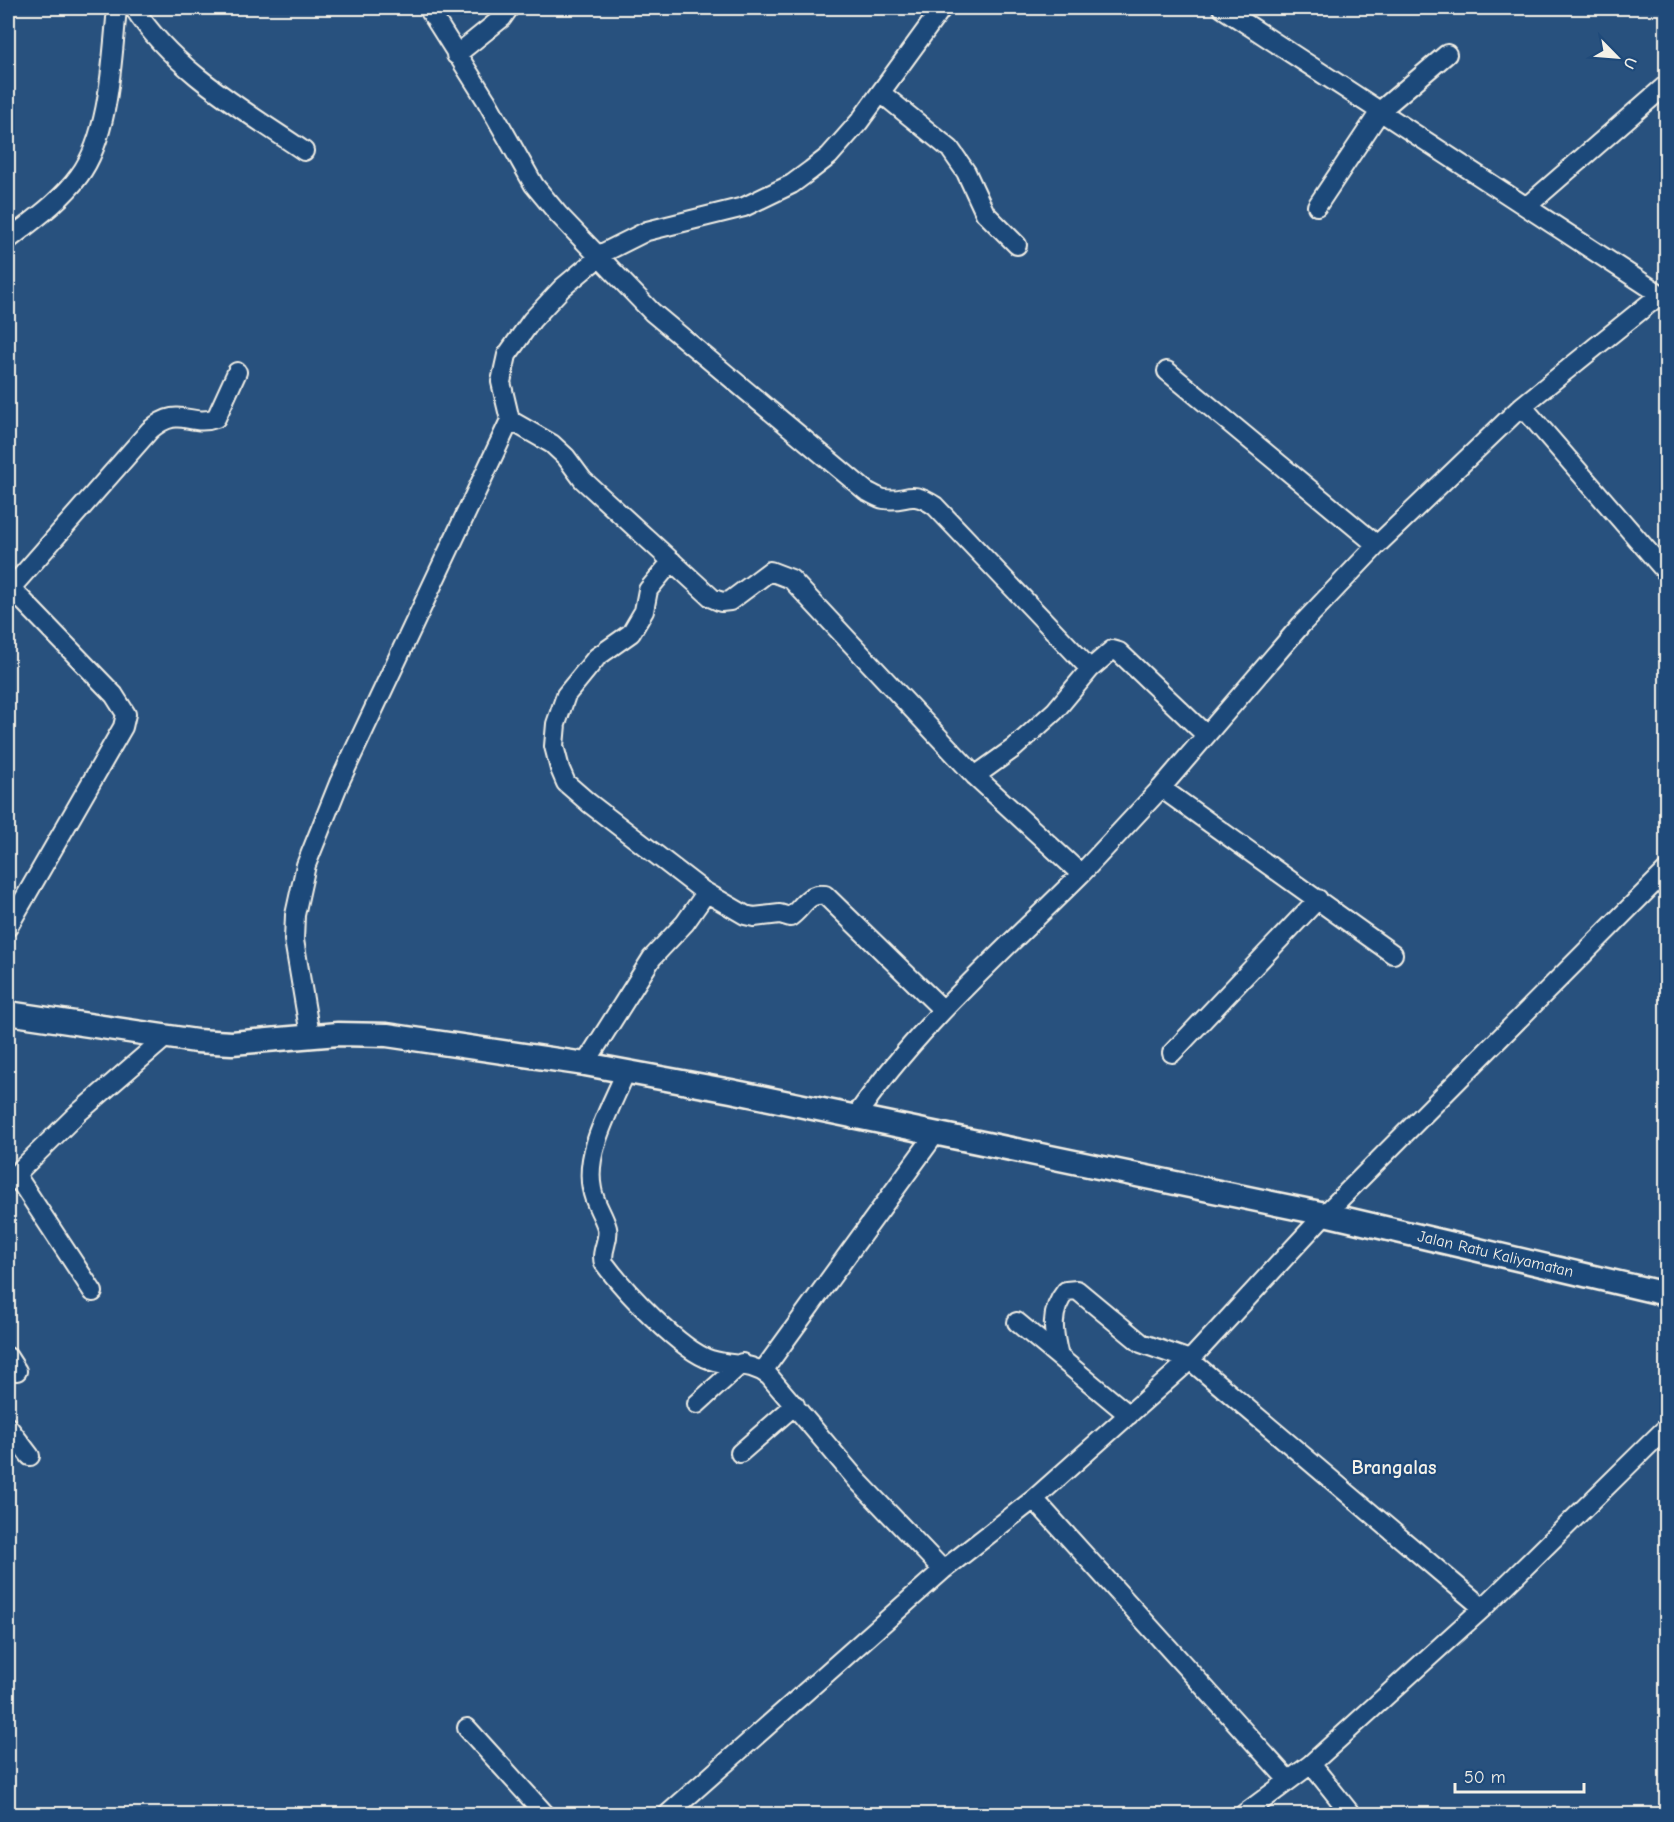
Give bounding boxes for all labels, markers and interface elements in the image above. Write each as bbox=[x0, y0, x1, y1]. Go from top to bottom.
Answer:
north arrow bbox=[1587, 27, 1647, 87]
text: U bbox=[1619, 54, 1640, 72]
street label: Jalan Ratu Kaliyamatan bbox=[1416, 1227, 1575, 1281]
district label: Brangalas bbox=[1351, 1456, 1437, 1479]
scale bar bbox=[1455, 1756, 1584, 1794]
text: 50 m bbox=[1464, 1767, 1506, 1788]

